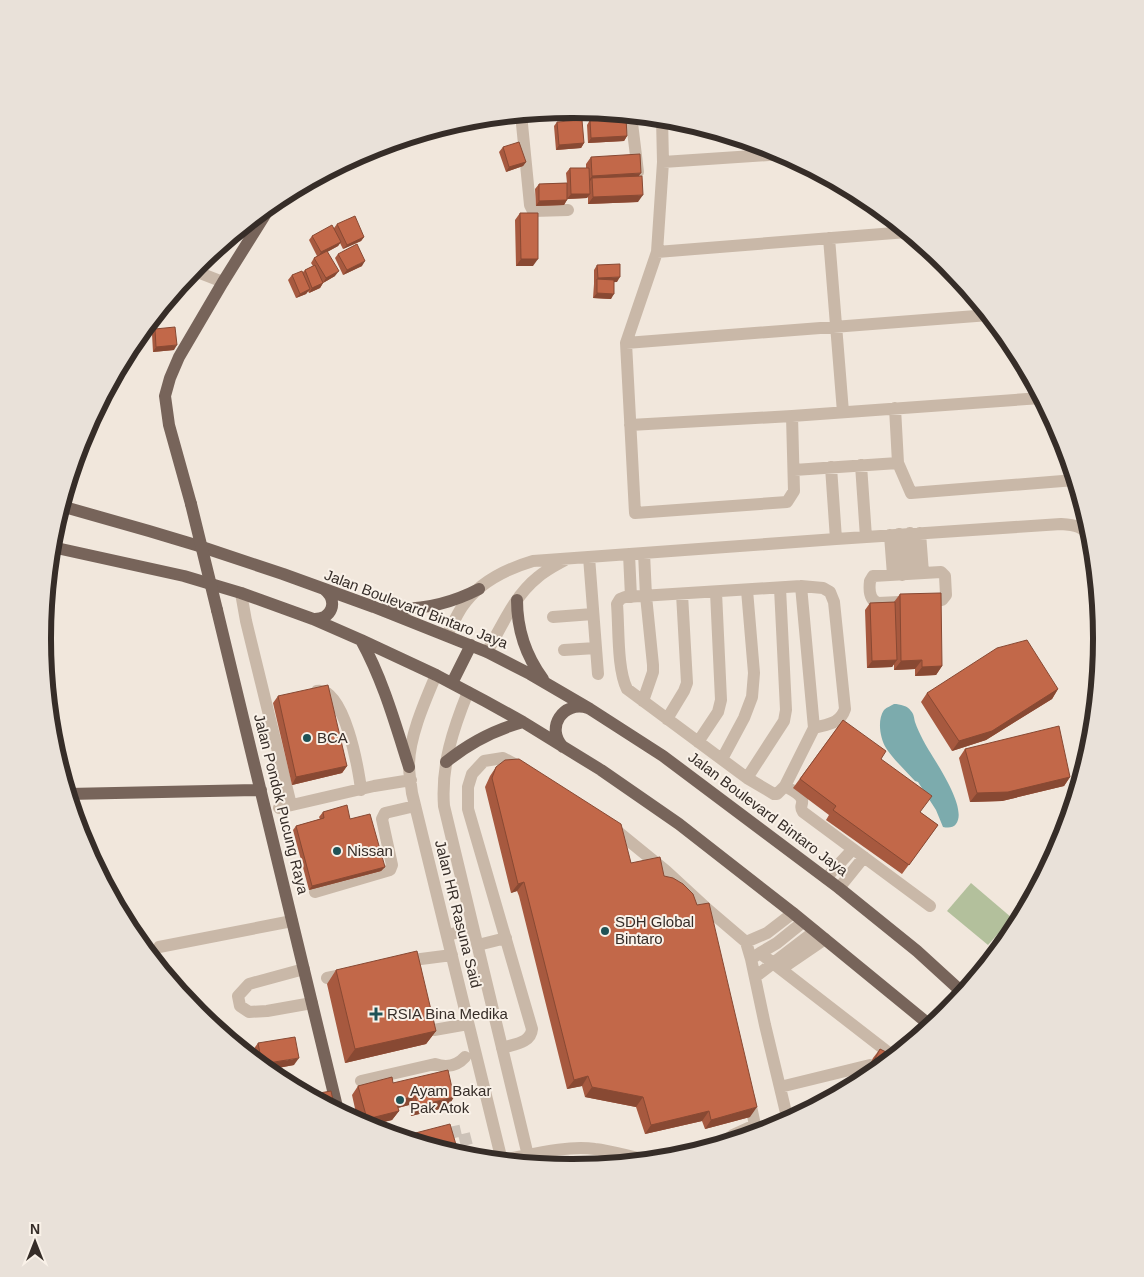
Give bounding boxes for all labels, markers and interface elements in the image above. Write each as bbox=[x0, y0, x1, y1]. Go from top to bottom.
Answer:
street label: Jalan Boulevard Bintaro Jaya bbox=[322, 566, 511, 652]
street label: Jalan Pondok Pucung Raya bbox=[251, 712, 312, 896]
place label: BCA bbox=[317, 729, 348, 746]
marker: BCA bbox=[301, 732, 313, 744]
street label: Jalan Boulevard Bintaro Jaya bbox=[685, 748, 852, 879]
street label: Jalan HR Rasuna Said bbox=[432, 838, 485, 990]
place label: Nissan bbox=[347, 842, 393, 859]
marker: Nissan bbox=[331, 845, 343, 857]
place label: SDH Global Bintaro bbox=[615, 913, 694, 947]
marker: SDH Global Bintaro bbox=[599, 925, 611, 937]
place label: RSIA Bina Medika bbox=[387, 1005, 509, 1022]
marker: RSIA Bina Medika bbox=[369, 1007, 383, 1021]
place label: Ayam Bakar Pak Atok bbox=[410, 1082, 491, 1116]
marker: Ayam Bakar Pak Atok bbox=[394, 1094, 406, 1106]
north arrow bbox=[10, 1217, 60, 1267]
text: N bbox=[30, 1221, 40, 1237]

